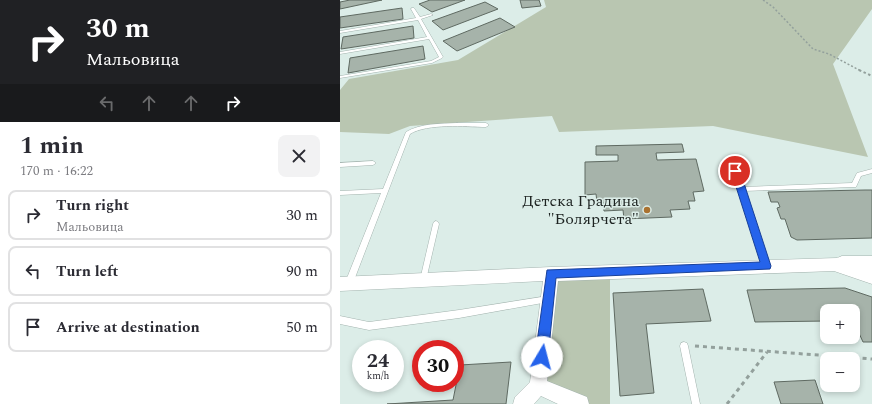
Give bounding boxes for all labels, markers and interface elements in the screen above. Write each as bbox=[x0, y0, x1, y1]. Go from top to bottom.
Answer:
text: 30 m bbox=[86, 7, 150, 50]
icon: right bbox=[20, 16, 72, 68]
text: Мальовица bbox=[86, 46, 180, 73]
icon: left bbox=[96, 92, 118, 114]
icon: ahead bbox=[138, 92, 160, 114]
icon: ahead bbox=[180, 92, 202, 114]
icon: right bbox=[222, 92, 244, 114]
text: 1 min bbox=[20, 128, 84, 164]
button: close bbox=[278, 135, 320, 177]
pin bbox=[718, 154, 752, 188]
icon: arrive bbox=[724, 160, 746, 182]
text: 170 m · 16:22 bbox=[20, 161, 93, 181]
place label: Детска Градина "Болярчета" bbox=[522, 189, 639, 231]
text: Turn right bbox=[56, 194, 129, 217]
icon: right bbox=[22, 204, 44, 226]
text: 30 m bbox=[286, 204, 318, 227]
marker: Детска Градина "Болярчета" bbox=[642, 205, 652, 215]
text: Мальовица bbox=[56, 217, 124, 237]
icon: left bbox=[22, 260, 44, 282]
text: Turn left bbox=[56, 260, 118, 283]
text: 90 m bbox=[286, 260, 318, 283]
map controls bbox=[820, 304, 860, 392]
button: + bbox=[820, 304, 860, 344]
icon: arrive bbox=[22, 316, 44, 338]
text: Arrive at destination bbox=[56, 316, 200, 339]
text: 50 m bbox=[286, 316, 318, 339]
position arrow bbox=[521, 336, 563, 378]
speed limit sign: 30 bbox=[412, 340, 464, 392]
text: 24 bbox=[367, 346, 389, 376]
button: − bbox=[820, 352, 860, 392]
text: km/h bbox=[367, 368, 389, 384]

